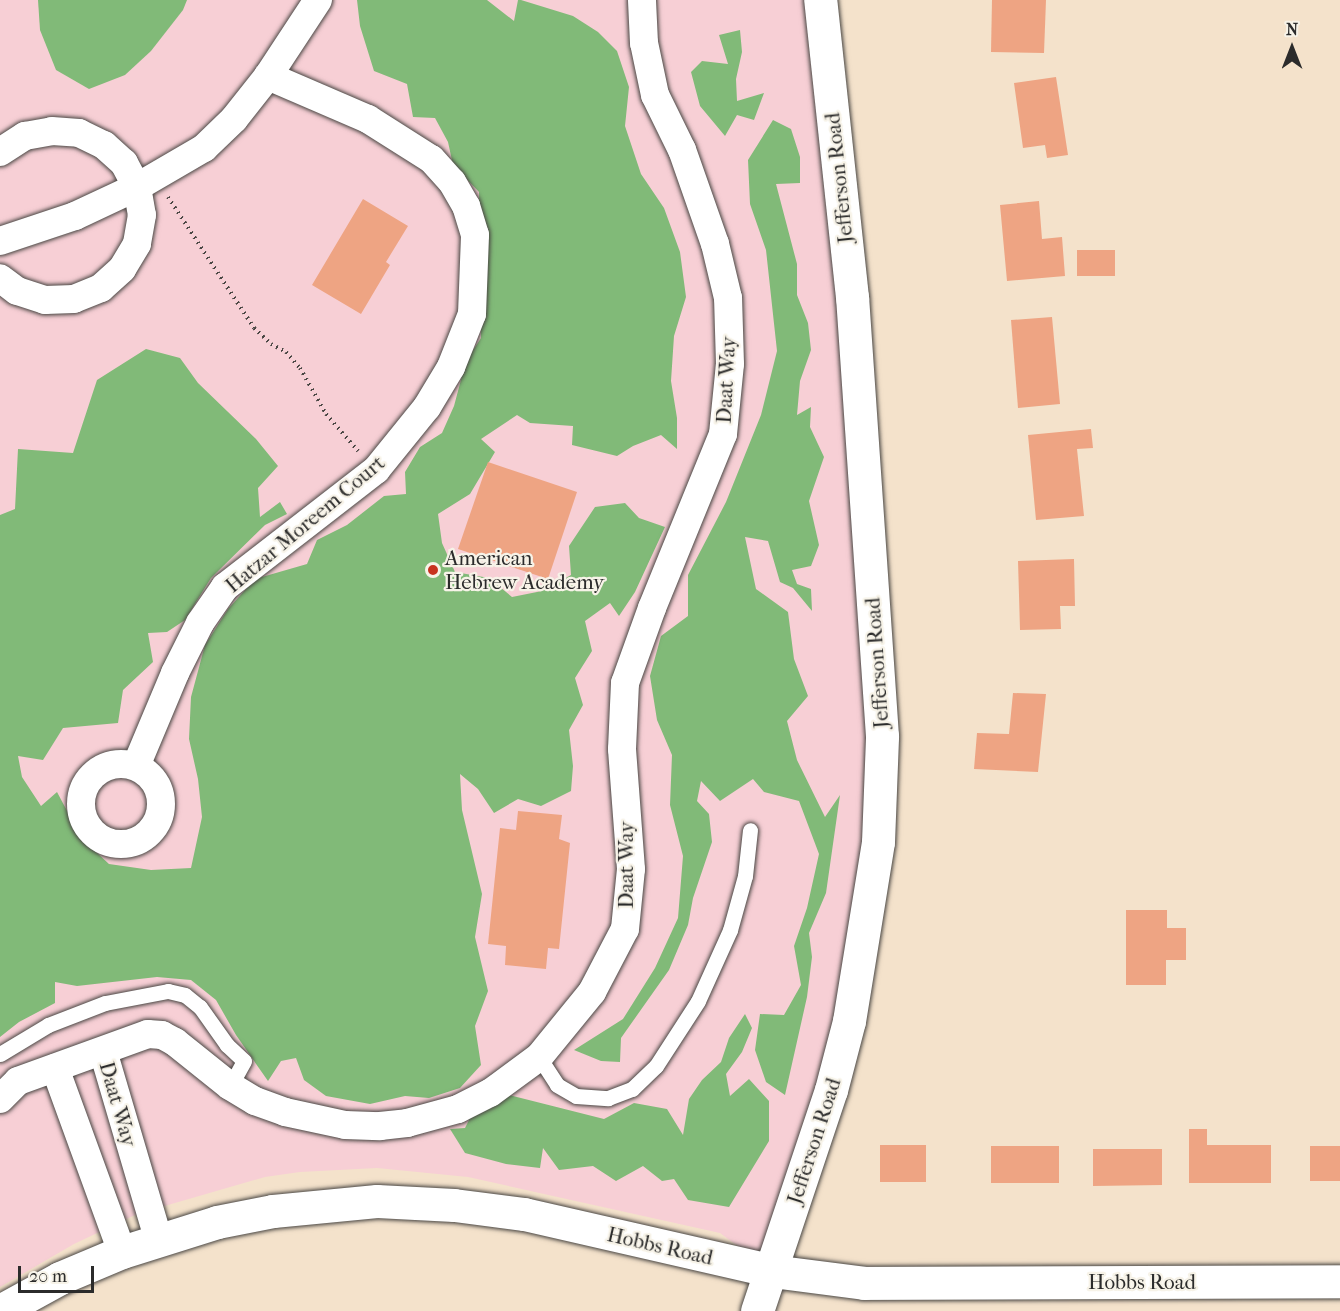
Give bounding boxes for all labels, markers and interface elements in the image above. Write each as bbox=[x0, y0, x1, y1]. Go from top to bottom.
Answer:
north arrow bbox=[1262, 18, 1322, 78]
text: N bbox=[1286, 20, 1298, 39]
street label: Jefferson Road bbox=[820, 111, 858, 245]
street label: Daat Way bbox=[711, 336, 741, 424]
street label: Hatzar Moreem Court bbox=[220, 450, 390, 598]
place label: American Hebrew Academy bbox=[445, 545, 604, 595]
marker: American Hebrew Academy bbox=[426, 563, 440, 577]
street label: Jefferson Road bbox=[860, 597, 894, 729]
street label: Daat Way bbox=[613, 821, 639, 909]
street label: Daat Way bbox=[94, 1059, 142, 1149]
street label: Jefferson Road bbox=[782, 1075, 846, 1207]
street label: Hobbs Road bbox=[605, 1222, 715, 1270]
scale bar bbox=[21, 1254, 98, 1292]
text: 20 m bbox=[29, 1266, 67, 1287]
street label: Hobbs Road bbox=[1088, 1269, 1196, 1295]

